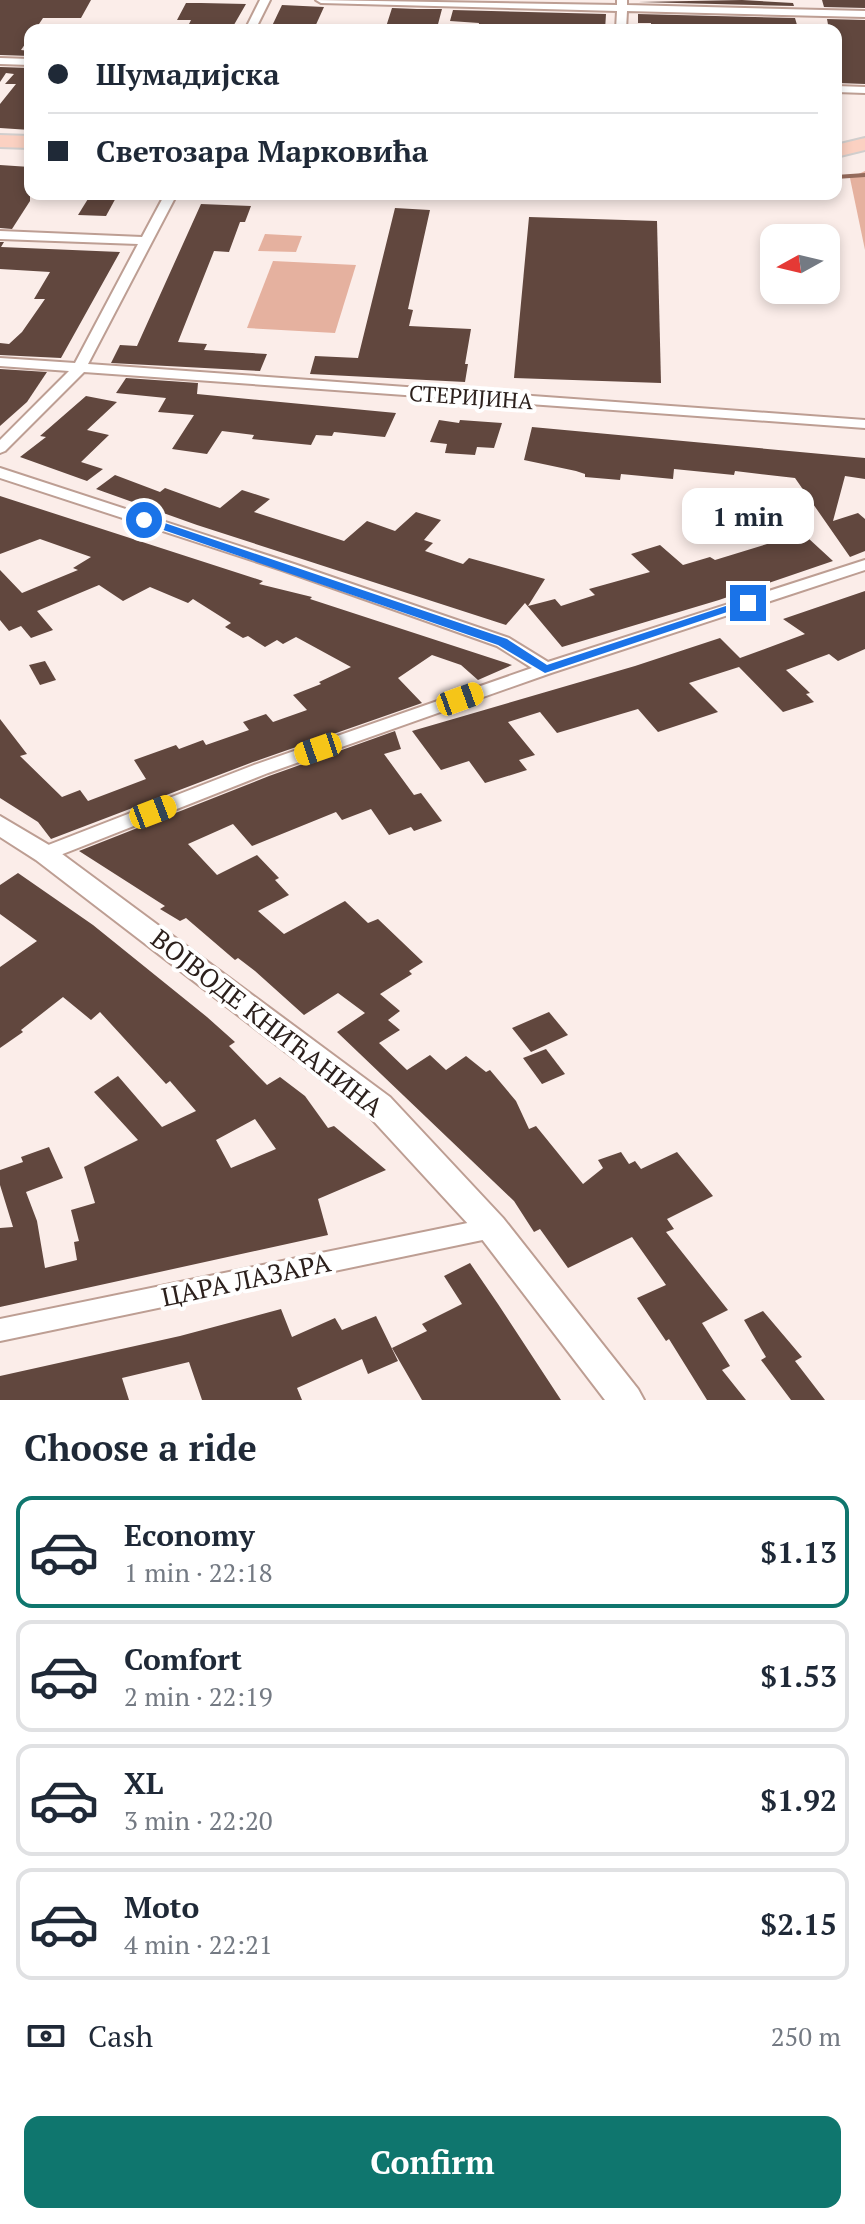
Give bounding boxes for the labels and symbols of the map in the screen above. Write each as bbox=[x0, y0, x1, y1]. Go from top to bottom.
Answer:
north arrow bbox=[760, 224, 840, 304]
street label: СТЕРИЈИНА bbox=[408, 378, 535, 415]
callout: 1 min bbox=[682, 487, 814, 543]
route start bbox=[126, 502, 162, 538]
route end bbox=[730, 585, 766, 621]
car bbox=[433, 680, 487, 718]
car bbox=[291, 730, 345, 768]
car bbox=[126, 792, 180, 832]
street label: ВОЈВОДЕ КНИЋАНИНА bbox=[145, 921, 391, 1124]
street label: ЦАРА ЛАЗАРА bbox=[158, 1244, 334, 1314]

